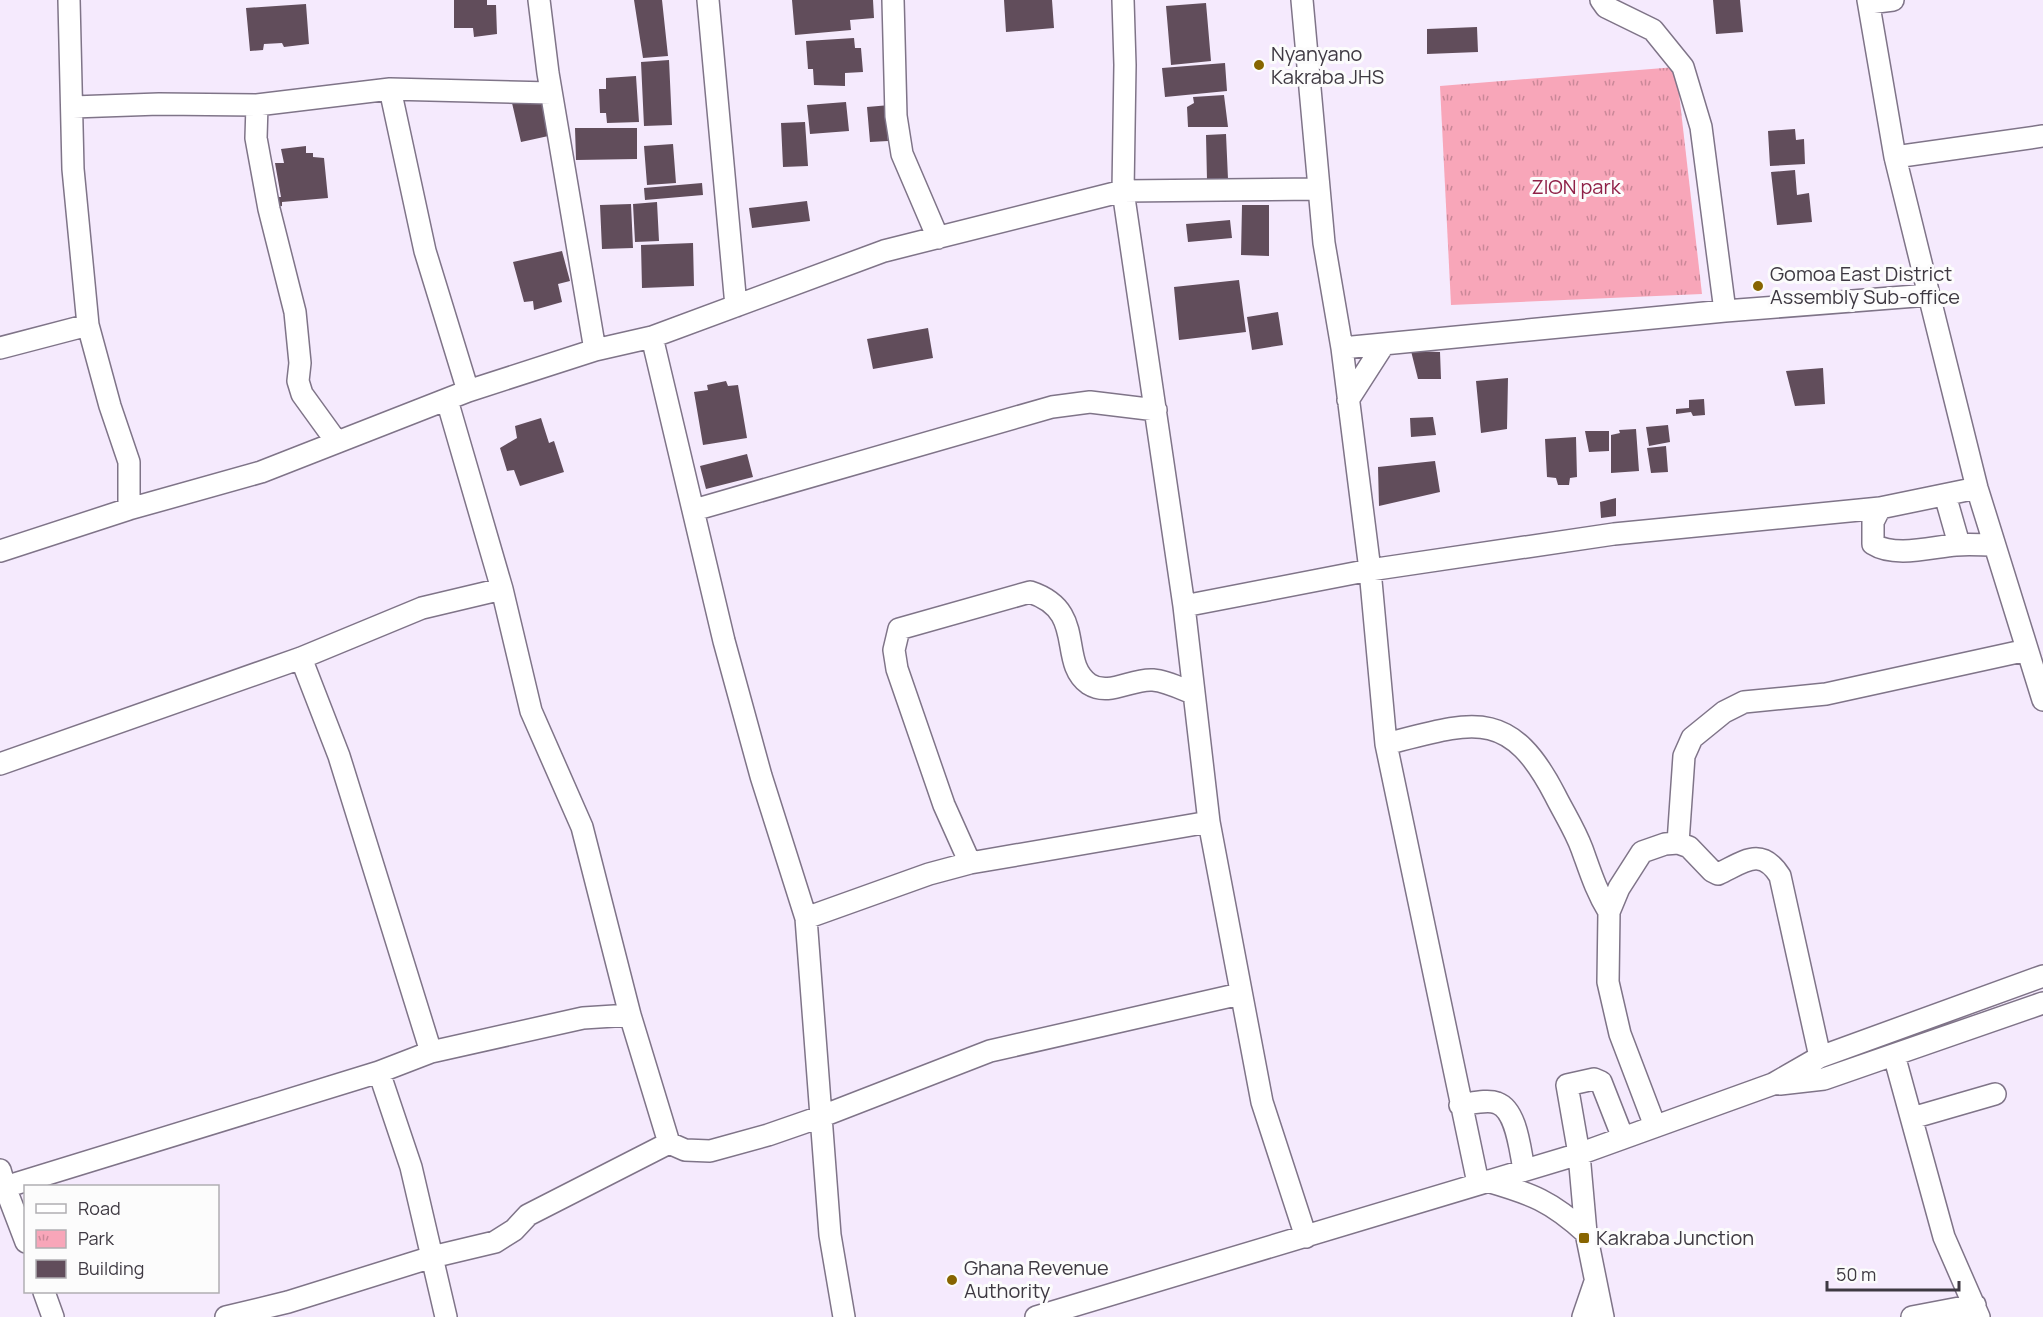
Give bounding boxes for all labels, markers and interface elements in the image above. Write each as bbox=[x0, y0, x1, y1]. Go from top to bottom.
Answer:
place label: Nyanyano Kakraba JHS bbox=[1271, 40, 1384, 90]
marker: Nyanyano Kakraba JHS bbox=[1252, 58, 1266, 72]
park label: ZION park bbox=[1531, 173, 1622, 200]
place label: Gomoa East District Assembly Sub-office bbox=[1770, 260, 1960, 310]
marker: Gomoa East District Assembly Sub-office bbox=[1751, 279, 1765, 293]
legend bbox=[24, 1185, 219, 1293]
text: Road bbox=[78, 1196, 121, 1220]
place label: Kakraba Junction bbox=[1596, 1224, 1754, 1251]
text: Park bbox=[78, 1226, 115, 1250]
marker: Kakraba Junction bbox=[1577, 1231, 1591, 1245]
place label: Ghana Revenue Authority bbox=[964, 1254, 1109, 1304]
scale bar bbox=[1827, 1254, 1959, 1292]
text: Building bbox=[78, 1256, 144, 1280]
text: 50 m bbox=[1836, 1262, 1876, 1286]
marker: Ghana Revenue Authority bbox=[945, 1273, 959, 1287]

